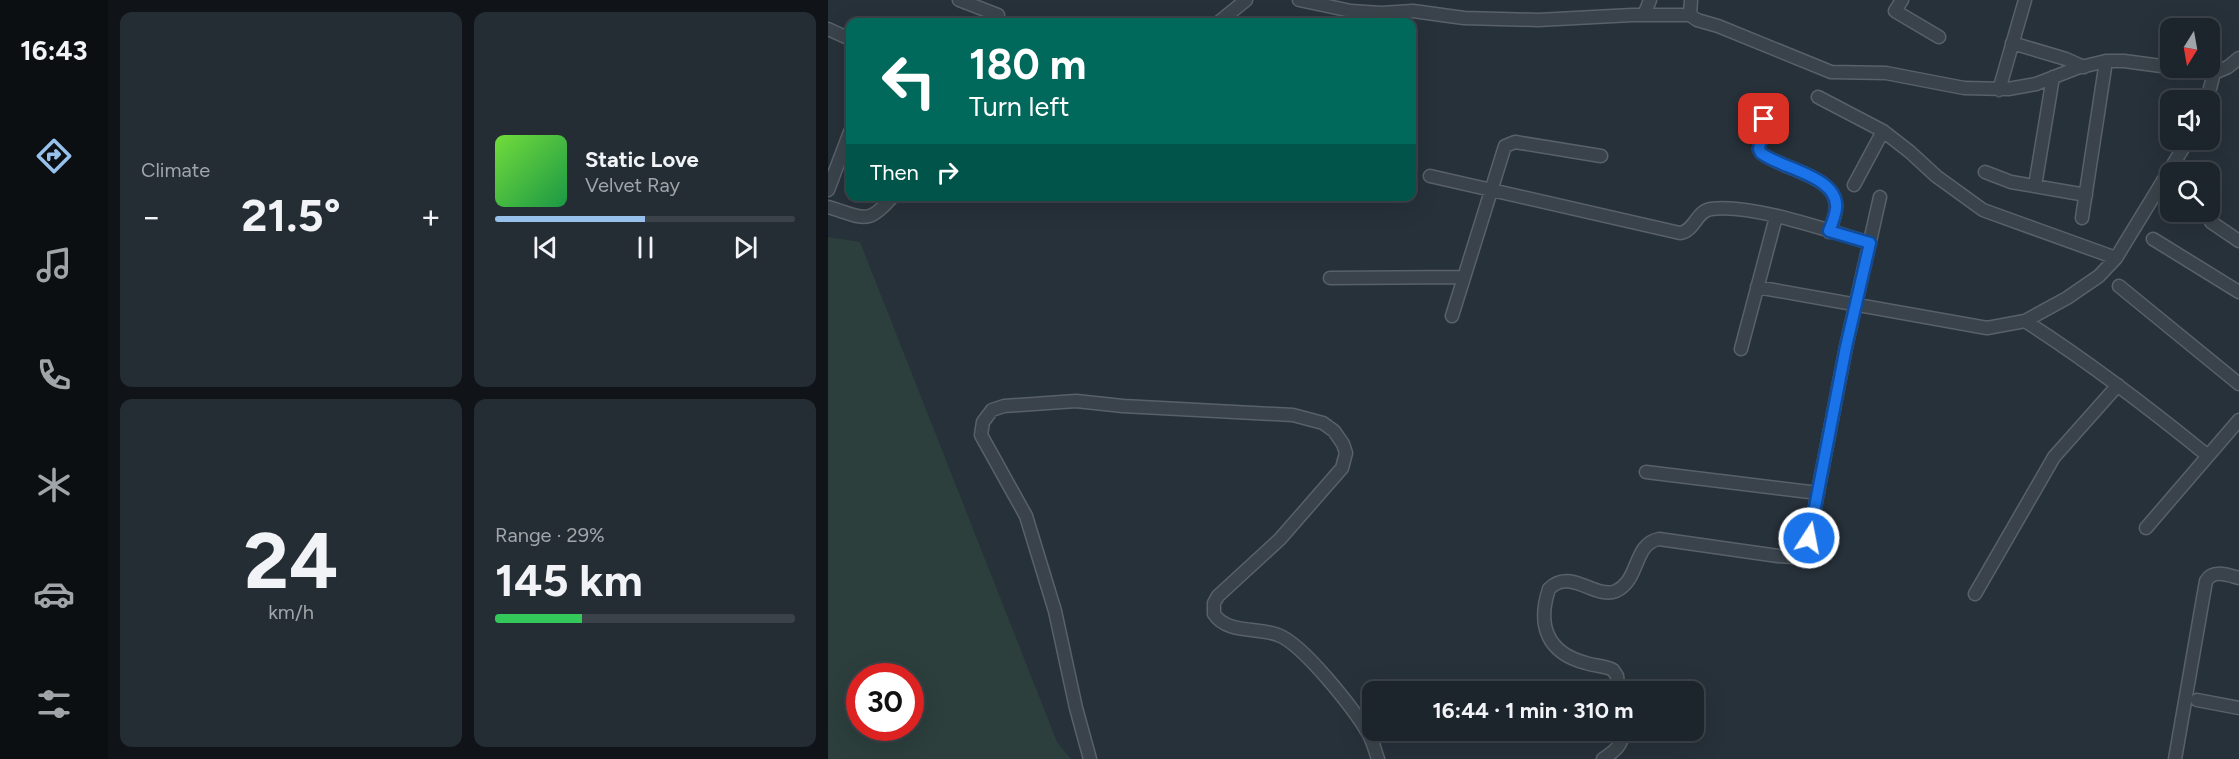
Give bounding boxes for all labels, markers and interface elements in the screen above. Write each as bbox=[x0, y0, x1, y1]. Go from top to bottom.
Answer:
north arrow bbox=[2160, 18, 2220, 78]
map controls bbox=[2160, 18, 2220, 222]
text: 16:43 bbox=[20, 34, 88, 67]
text: 180 m bbox=[969, 39, 1086, 90]
icon: left bbox=[870, 42, 948, 120]
text: Turn left bbox=[969, 90, 1069, 123]
button: sound bbox=[2160, 90, 2220, 150]
pin bbox=[1738, 93, 1789, 144]
icon: arrive bbox=[1747, 102, 1780, 135]
icon: directions bbox=[33, 135, 75, 177]
text: Static Love bbox=[585, 146, 699, 173]
icon: right bbox=[931, 156, 964, 189]
text: Climate bbox=[141, 158, 210, 182]
text: Then bbox=[870, 159, 919, 186]
button: search bbox=[2160, 162, 2220, 222]
text: Velvet Ray bbox=[585, 173, 680, 197]
text: 21.5° bbox=[241, 188, 341, 242]
text: − bbox=[141, 197, 162, 236]
text: + bbox=[420, 197, 441, 236]
icon: previous bbox=[529, 231, 562, 264]
icon: pause bbox=[629, 231, 662, 264]
icon: next bbox=[729, 231, 762, 264]
icon: music bbox=[33, 244, 75, 286]
icon: phone bbox=[33, 354, 75, 396]
icon: climate bbox=[33, 464, 75, 506]
position arrow bbox=[1777, 506, 1841, 570]
text: 24 bbox=[244, 514, 338, 608]
text: Range · 29% bbox=[495, 523, 605, 547]
text: 145 km bbox=[495, 553, 643, 607]
icon: car bbox=[33, 573, 75, 615]
text: km/h bbox=[268, 600, 314, 624]
speed limit sign: 30 bbox=[846, 663, 924, 741]
icon: filters bbox=[33, 683, 75, 725]
text: 16:44 · 1 min · 310 m bbox=[1432, 697, 1634, 724]

